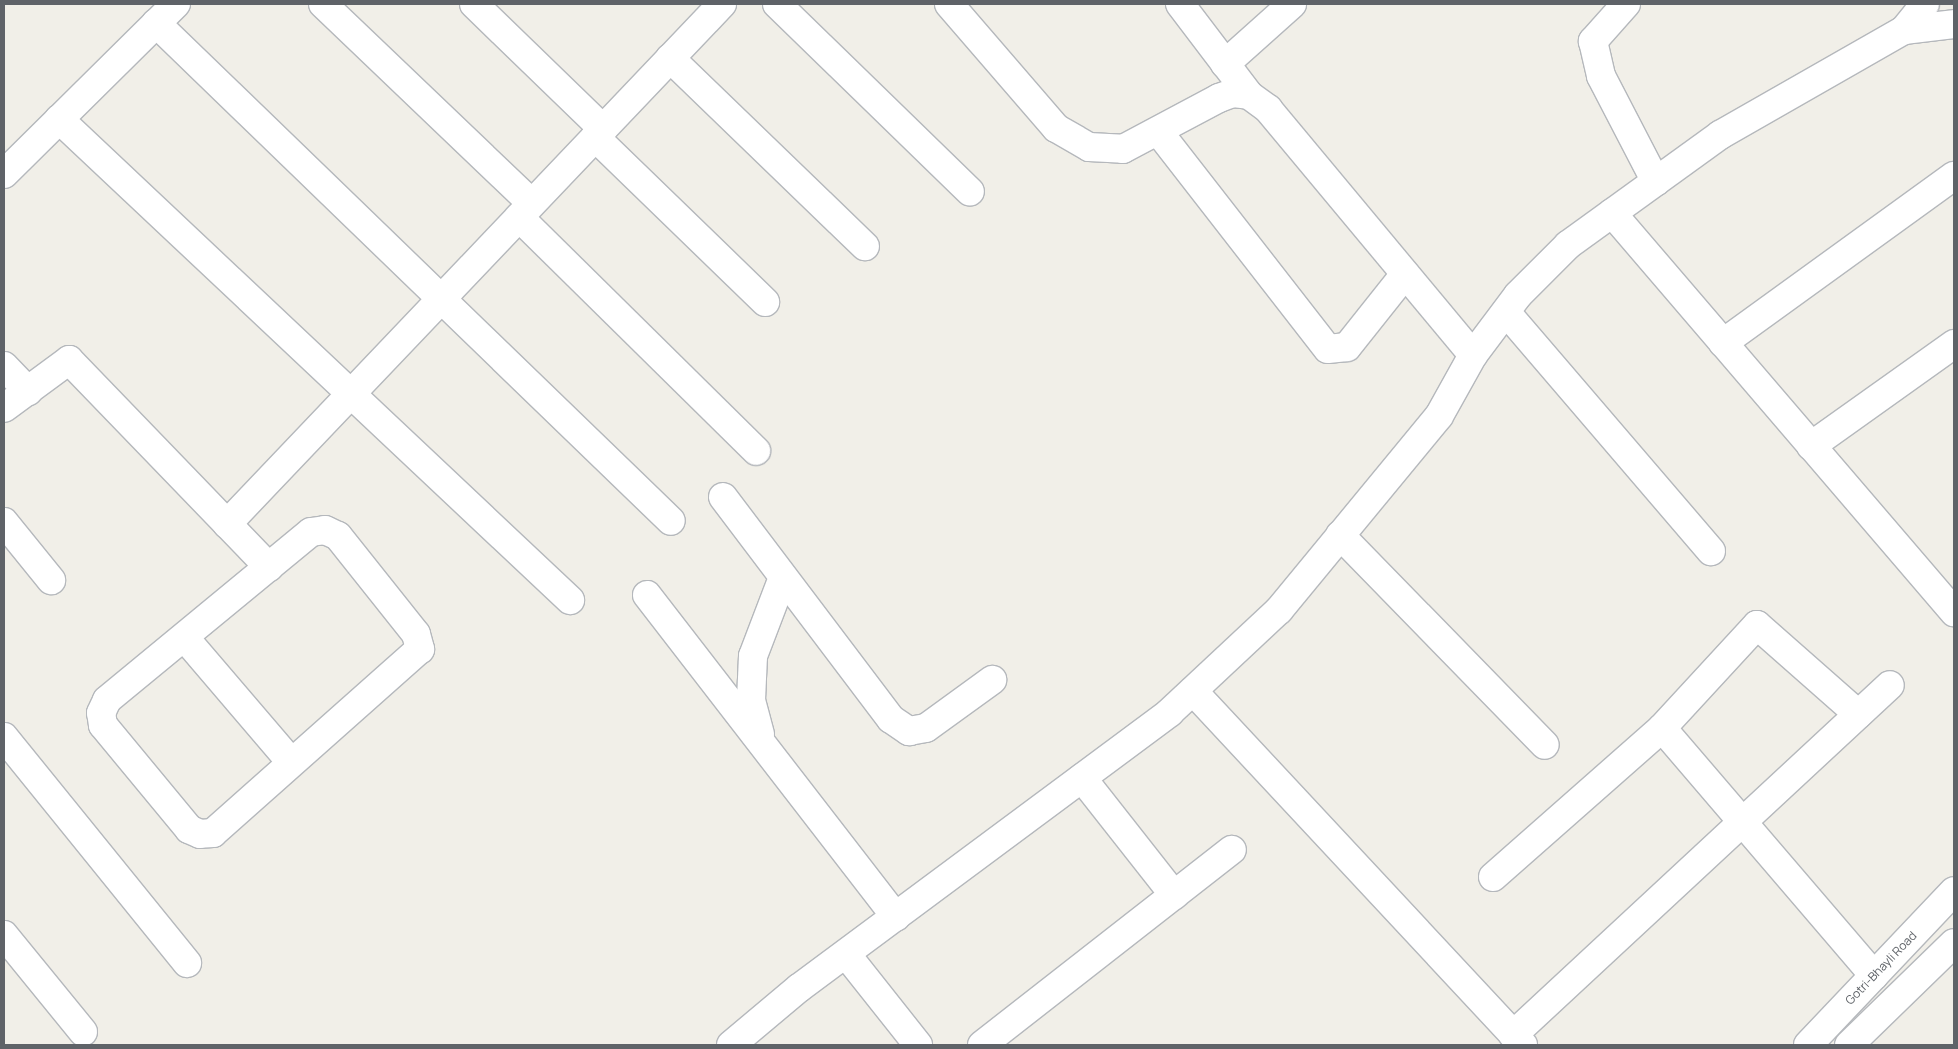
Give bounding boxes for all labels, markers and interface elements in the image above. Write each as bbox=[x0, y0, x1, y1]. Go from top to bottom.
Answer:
street label: Gotri-Bhayli Road bbox=[1842, 928, 1920, 1008]

